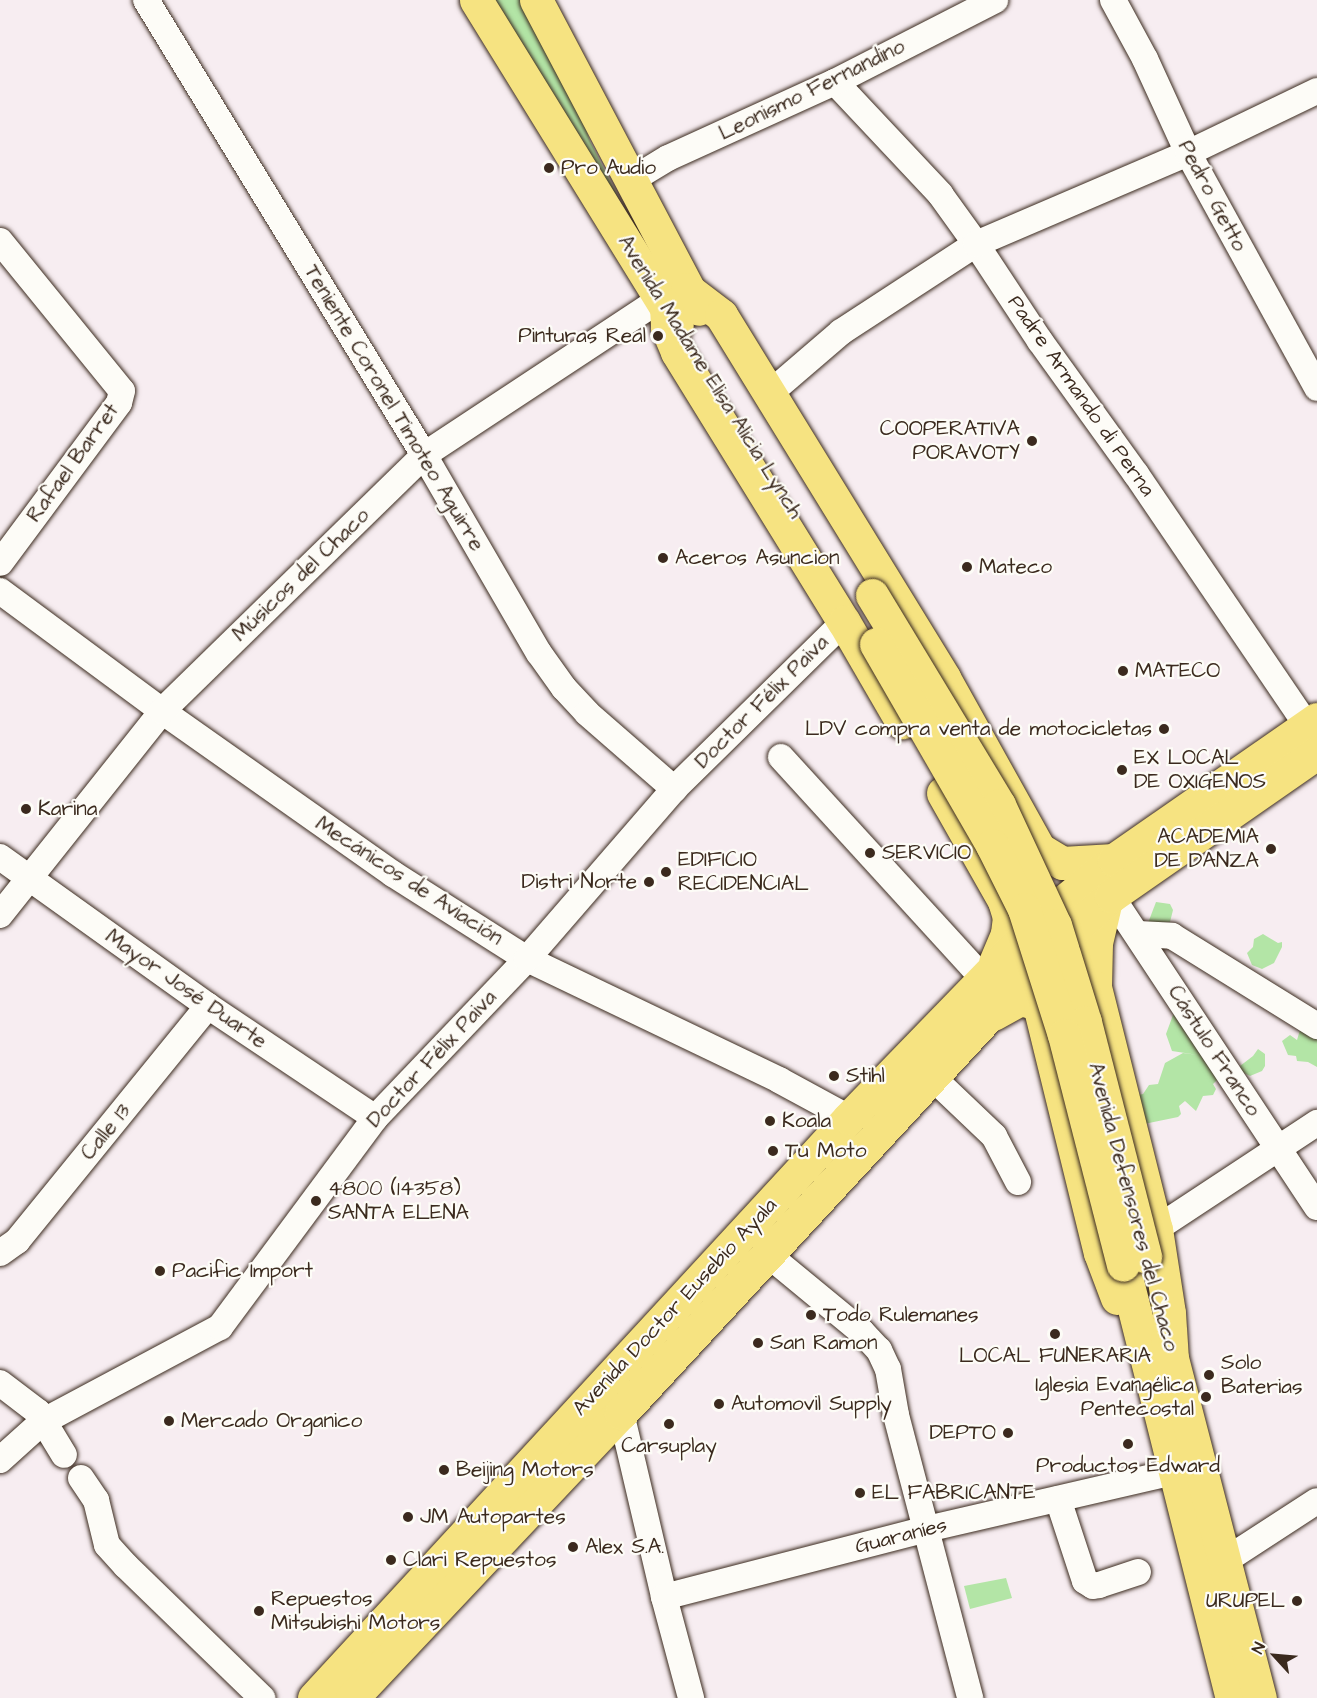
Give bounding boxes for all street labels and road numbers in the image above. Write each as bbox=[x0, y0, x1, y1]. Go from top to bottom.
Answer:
street label: Leonismo Fernandino bbox=[715, 34, 909, 146]
street label: Pedro Getto bbox=[1172, 136, 1252, 256]
street label: Avenida Madame Elisa Alicia Lynch bbox=[612, 231, 808, 523]
street label: Teniente Coronel Timoteo Aguirre bbox=[298, 260, 490, 556]
street label: Padre Armando di Perna bbox=[1002, 291, 1160, 501]
street label: Rafael Barret bbox=[22, 399, 124, 527]
street label: Músicos del Chaco bbox=[227, 503, 375, 647]
street label: Doctor Félix Paiva bbox=[690, 630, 834, 774]
street label: Mecánicos de Aviación bbox=[311, 811, 507, 951]
street label: Mayor José Duarte bbox=[101, 924, 271, 1054]
street label: Cástulo Franco bbox=[1162, 981, 1266, 1121]
street label: Doctor Félix Paiva bbox=[362, 985, 502, 1133]
street label: Avenida Defensores del Chaco bbox=[1082, 1060, 1184, 1354]
street label: Calle 13 bbox=[76, 1099, 136, 1165]
street label: Avenida Doctor Eusebio Ayala bbox=[568, 1193, 782, 1421]
street label: Guaraníes bbox=[852, 1512, 950, 1560]

